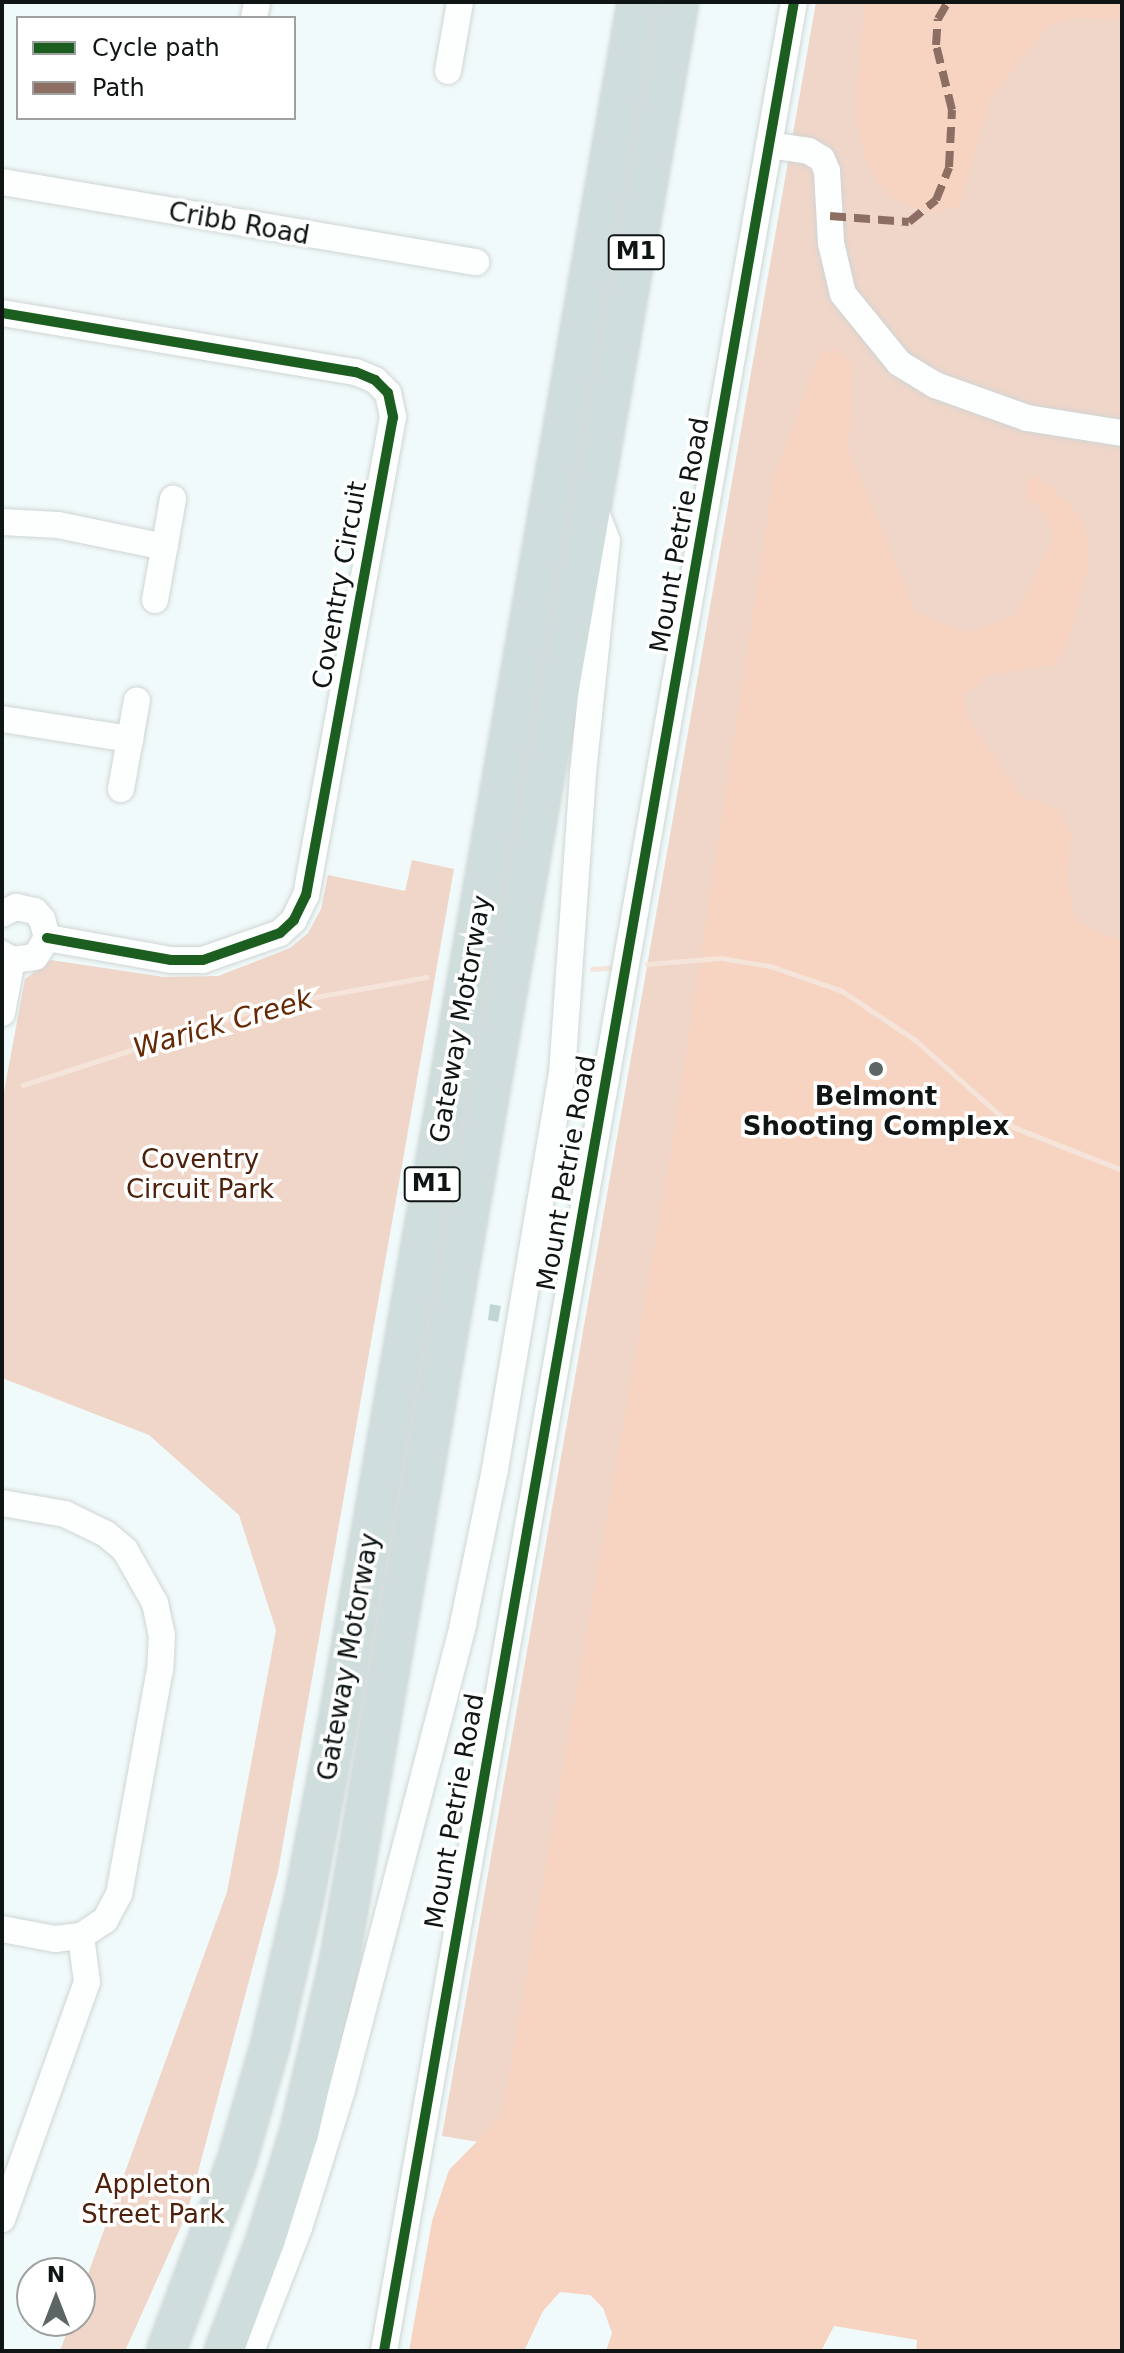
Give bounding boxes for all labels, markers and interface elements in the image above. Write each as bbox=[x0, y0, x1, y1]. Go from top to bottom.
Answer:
legend bbox=[16, 16, 296, 120]
text: Cycle path bbox=[92, 34, 220, 62]
text: Path bbox=[92, 74, 145, 102]
street label: Cribb Road bbox=[166, 196, 312, 252]
road number: M1 bbox=[606, 232, 666, 272]
street label: Mount Petrie Road bbox=[644, 415, 716, 655]
street label: Coventry Circuit bbox=[306, 479, 374, 691]
street label: Gateway Motorway bbox=[424, 893, 498, 1145]
water label: Warick Creek bbox=[130, 982, 316, 1066]
street label: Mount Petrie Road bbox=[531, 1053, 603, 1293]
marker: Belmont Shooting Complex bbox=[867, 1060, 885, 1078]
place label: Belmont Shooting Complex bbox=[743, 1081, 1009, 1142]
park label: Coventry Circuit Park bbox=[126, 1144, 274, 1206]
road number: M1 bbox=[402, 1164, 462, 1204]
street label: Gateway Motorway bbox=[312, 1531, 386, 1783]
street label: Mount Petrie Road bbox=[419, 1691, 491, 1931]
park label: Appleton Street Park bbox=[81, 2169, 225, 2230]
north arrow bbox=[16, 2257, 96, 2337]
text: N bbox=[47, 2262, 65, 2287]

